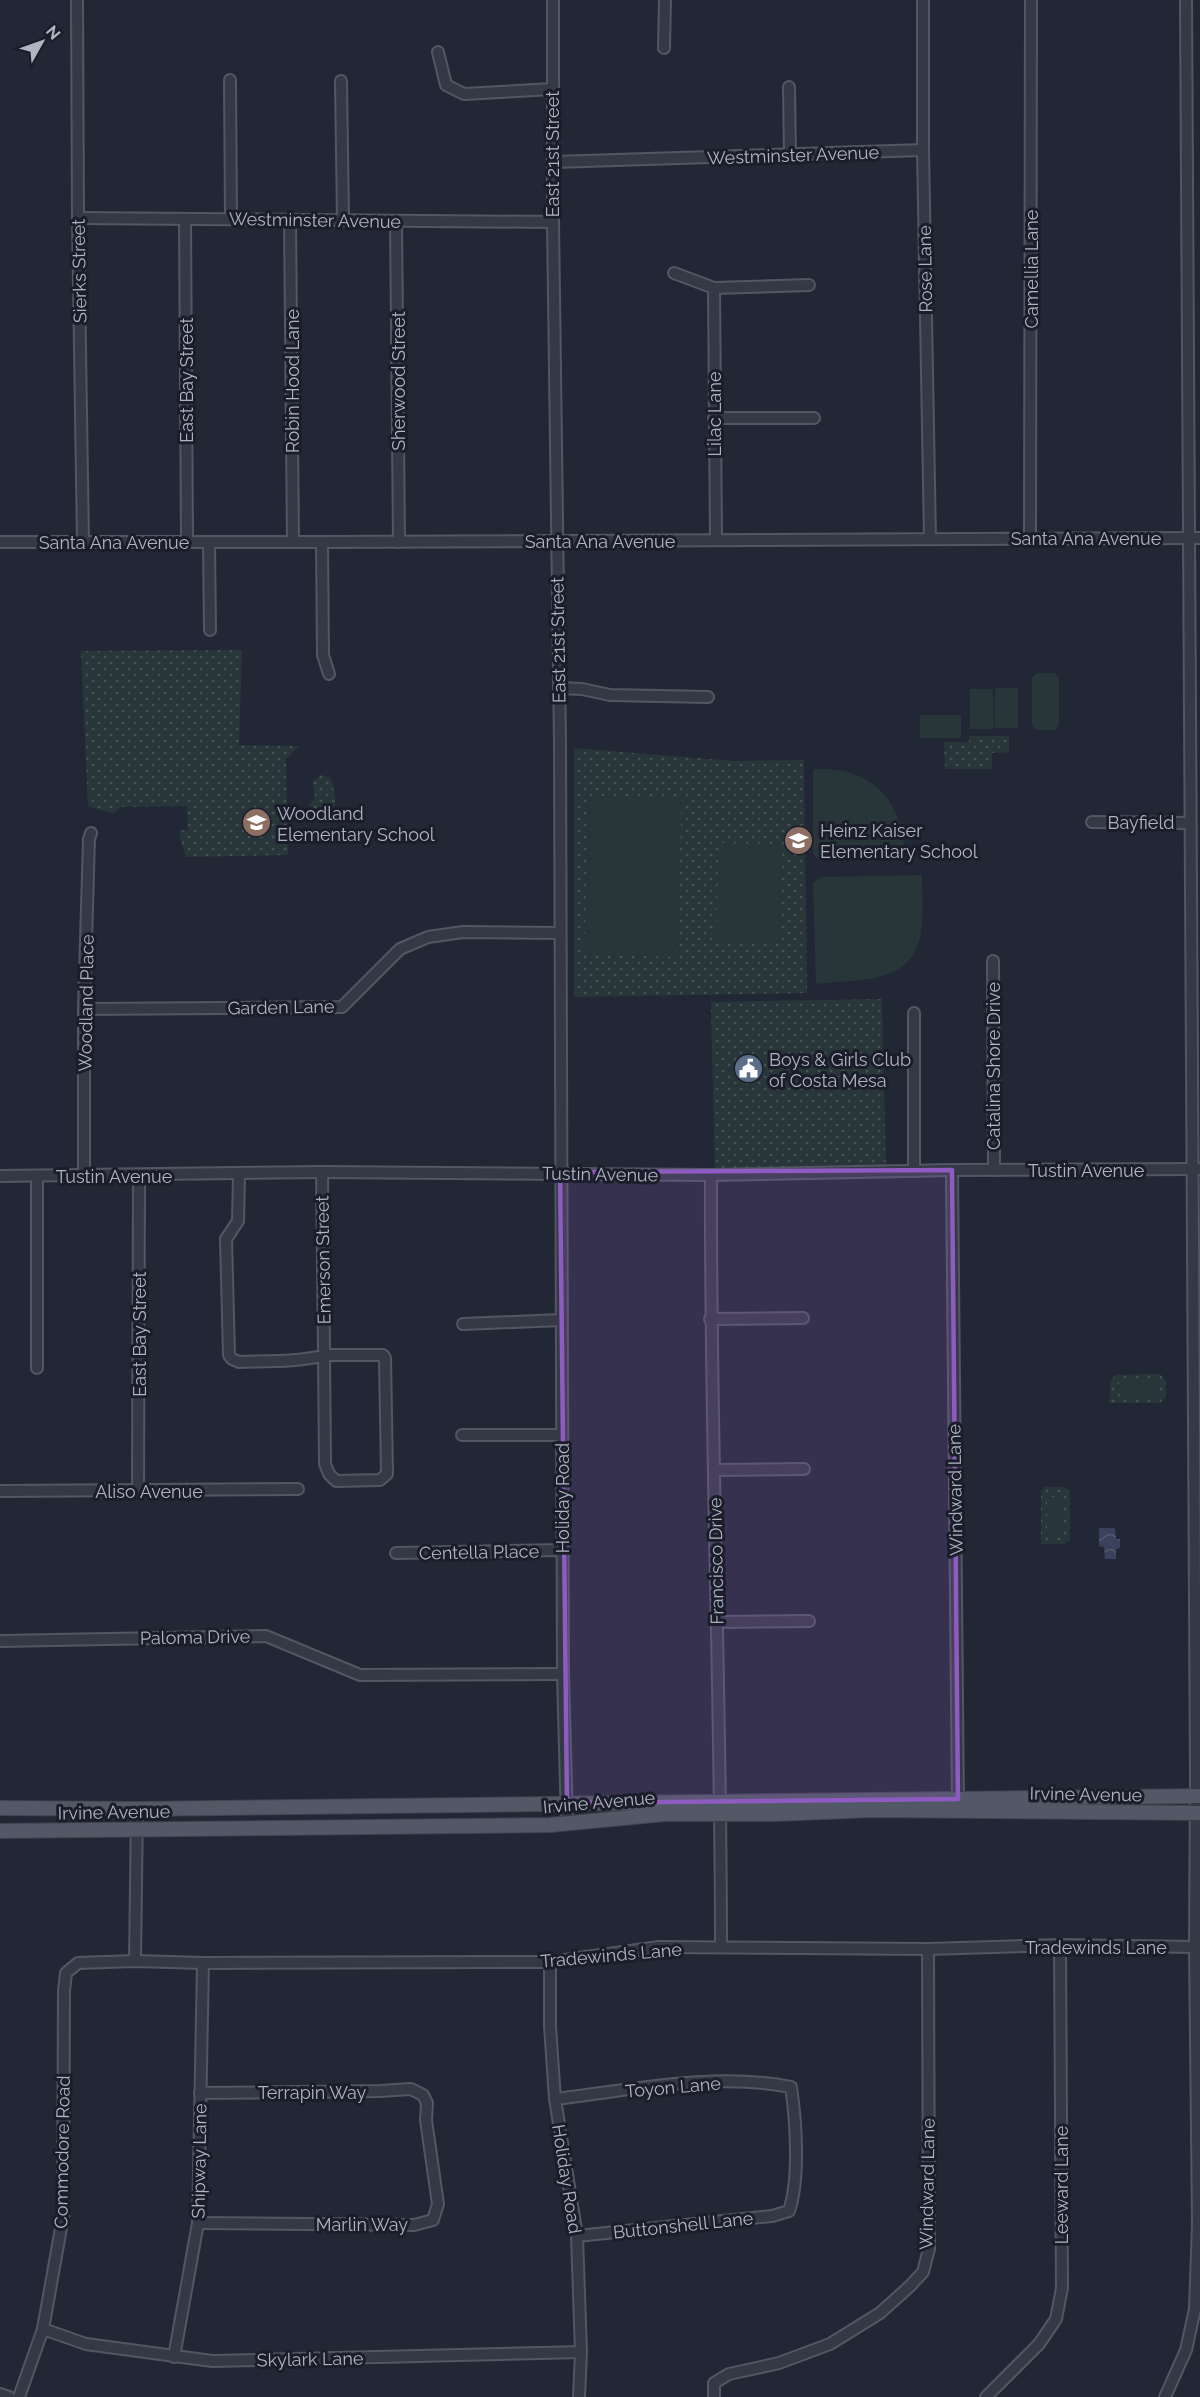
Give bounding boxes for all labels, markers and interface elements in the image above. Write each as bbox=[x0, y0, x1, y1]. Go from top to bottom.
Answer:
north arrow bbox=[12, 12, 72, 72]
text: N bbox=[42, 22, 64, 43]
street label: East 21st Street bbox=[542, 91, 563, 217]
street label: Westminster Avenue bbox=[707, 141, 880, 168]
street label: Westminster Avenue bbox=[229, 208, 402, 232]
street label: Camellia Lane bbox=[1021, 209, 1042, 328]
street label: Sierks Street bbox=[68, 219, 90, 323]
street label: Rose Lane bbox=[914, 225, 936, 313]
street label: Robin Hood Lane bbox=[282, 309, 303, 453]
street label: Sherwood Street bbox=[388, 311, 409, 451]
street label: East Bay Street bbox=[176, 317, 197, 443]
street label: Lilac Lane bbox=[704, 371, 725, 456]
street label: Santa Ana Avenue bbox=[1011, 528, 1162, 549]
street label: Santa Ana Avenue bbox=[525, 531, 676, 552]
street label: Santa Ana Avenue bbox=[39, 532, 190, 553]
street label: East 21st Street bbox=[546, 577, 570, 703]
place label: Woodland Elementary School bbox=[277, 803, 435, 845]
school or university icon: Woodland Elementary School bbox=[240, 807, 272, 839]
street label: Bayfield bbox=[1108, 812, 1175, 833]
place label: Heinz Kaiser Elementary School bbox=[820, 820, 978, 862]
school or university icon: Heinz Kaiser Elementary School bbox=[783, 824, 815, 856]
street label: Woodland Place bbox=[74, 934, 98, 1072]
street label: Catalina Shore Drive bbox=[983, 982, 1004, 1150]
street label: Garden Lane bbox=[227, 996, 335, 1018]
place label: Boys & Girls Club of Costa Mesa bbox=[769, 1049, 911, 1091]
public building icon: Boys & Girls Club of Costa Mesa bbox=[732, 1053, 764, 1085]
street label: Tustin Avenue bbox=[1028, 1160, 1145, 1181]
street label: Tustin Avenue bbox=[542, 1162, 659, 1186]
street label: Tustin Avenue bbox=[56, 1166, 173, 1187]
street label: Emerson Street bbox=[311, 1195, 335, 1325]
street label: East Bay Street bbox=[129, 1271, 150, 1397]
street label: Windward Lane bbox=[943, 1423, 967, 1556]
street label: Holiday Road bbox=[552, 1443, 573, 1553]
street label: Aliso Avenue bbox=[95, 1481, 203, 1502]
street label: Francisco Drive bbox=[704, 1497, 728, 1625]
street label: Centella Place bbox=[419, 1540, 540, 1564]
street label: Paloma Drive bbox=[140, 1626, 251, 1648]
street label: Irvine Avenue bbox=[1030, 1783, 1143, 1805]
street label: Irvine Avenue bbox=[542, 1787, 656, 1817]
street label: Irvine Avenue bbox=[58, 1801, 171, 1823]
street label: Tradewinds Lane bbox=[1025, 1937, 1167, 1958]
street label: Tradewinds Lane bbox=[539, 1938, 683, 1972]
street label: Toyon Lane bbox=[624, 2072, 722, 2102]
street label: Commodore Road bbox=[50, 2075, 74, 2229]
street label: Terrapin Way bbox=[258, 2082, 367, 2103]
street label: Shipway Lane bbox=[187, 2103, 211, 2219]
street label: Windward Lane bbox=[915, 2117, 939, 2250]
street label: Holiday Road bbox=[548, 2123, 586, 2235]
street label: Leeward Lane bbox=[1051, 2125, 1072, 2244]
street label: Buttonshell Lane bbox=[612, 2207, 755, 2243]
street label: Marlin Way bbox=[316, 2214, 408, 2235]
street label: Skylark Lane bbox=[256, 2348, 364, 2370]

